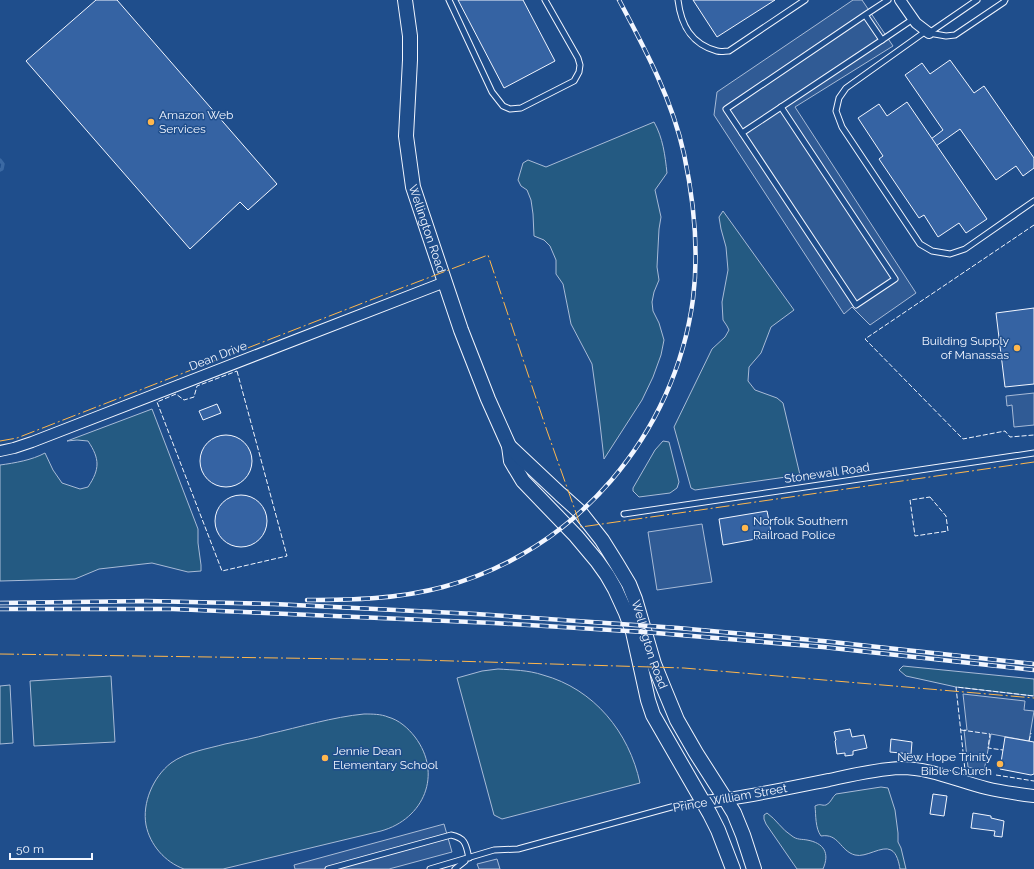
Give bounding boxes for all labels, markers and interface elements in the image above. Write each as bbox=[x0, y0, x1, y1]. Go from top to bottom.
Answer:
place label: Amazon Web Services bbox=[159, 108, 233, 136]
marker: Amazon Web Services bbox=[146, 117, 156, 127]
street label: Wellington Road bbox=[406, 183, 448, 275]
place label: Building Supply of Manassas bbox=[922, 334, 1009, 362]
street label: Dean Drive bbox=[187, 339, 249, 373]
marker: Building Supply of Manassas bbox=[1012, 343, 1022, 353]
street label: Stonewall Road bbox=[783, 460, 871, 486]
place label: Norfolk Southern Railroad Police bbox=[753, 514, 848, 542]
marker: Norfolk Southern Railroad Police bbox=[740, 523, 750, 533]
street label: Wellington Road bbox=[629, 598, 670, 691]
place label: Jennie Dean Elementary School bbox=[333, 744, 439, 772]
place label: New Hope Trinity Bible Church bbox=[897, 750, 992, 778]
marker: Jennie Dean Elementary School bbox=[320, 753, 330, 763]
marker: New Hope Trinity Bible Church bbox=[995, 759, 1005, 769]
street label: Prince William Street bbox=[672, 781, 788, 815]
scale bar bbox=[10, 835, 92, 861]
text: 50 m bbox=[16, 842, 44, 856]

